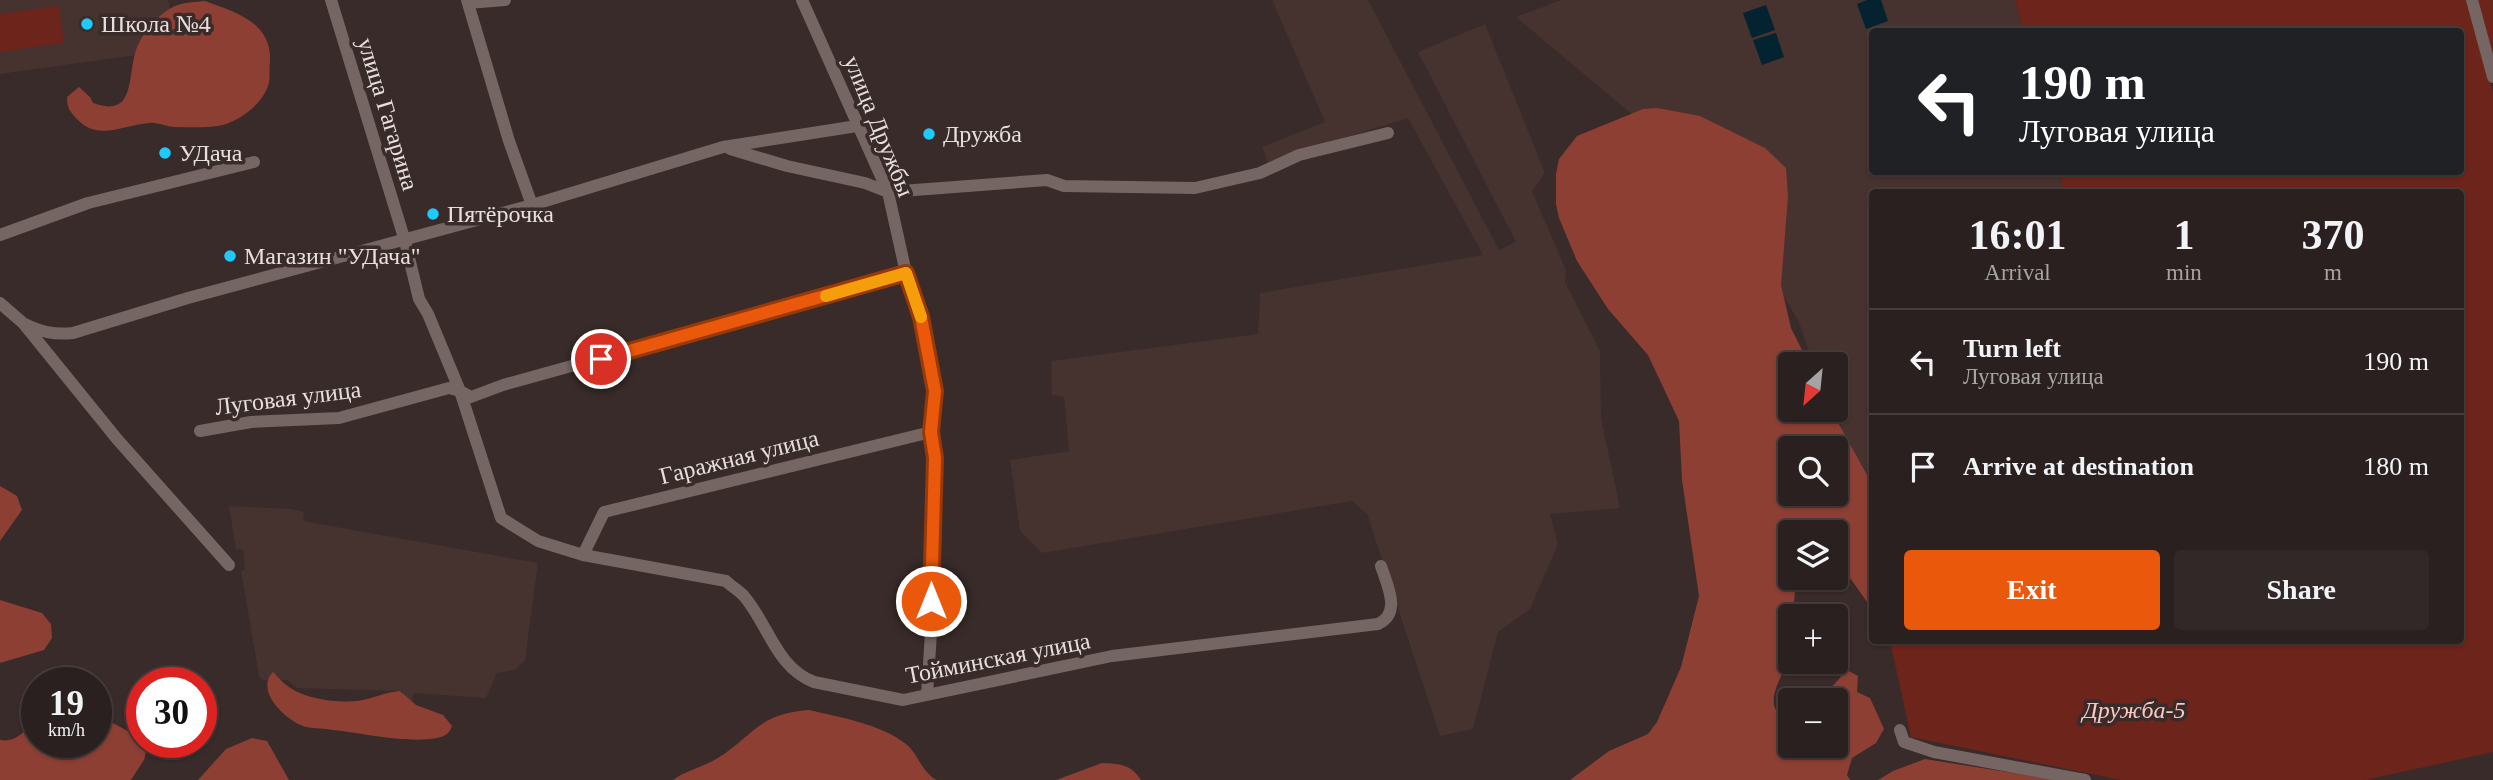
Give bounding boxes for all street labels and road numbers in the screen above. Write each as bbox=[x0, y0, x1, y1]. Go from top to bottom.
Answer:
street label: улица Гагарина bbox=[352, 35, 424, 194]
street label: улица Дружбы bbox=[839, 52, 919, 200]
street label: Луговая улица bbox=[214, 376, 363, 420]
street label: Гаражная улица bbox=[657, 425, 822, 489]
street label: Тойминская улица bbox=[903, 627, 1093, 689]

